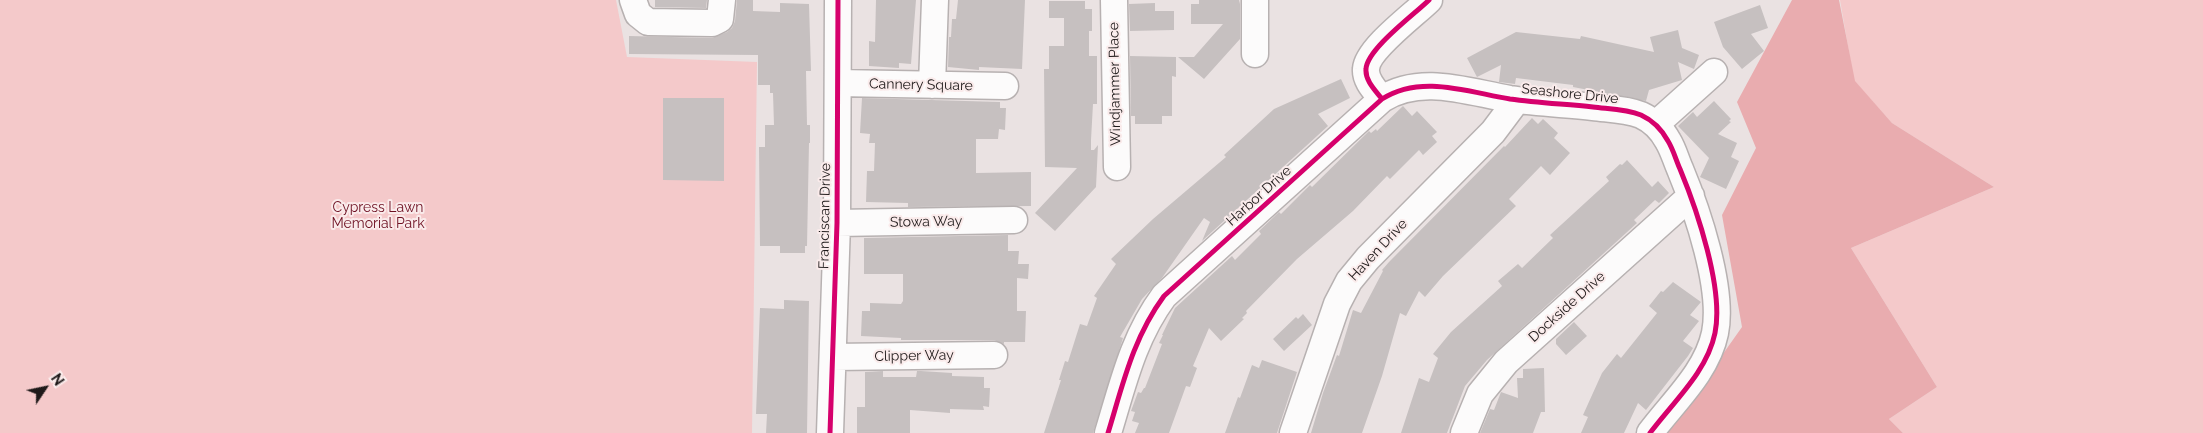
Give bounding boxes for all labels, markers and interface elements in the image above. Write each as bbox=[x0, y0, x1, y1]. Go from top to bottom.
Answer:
street label: Windjammer Place bbox=[1106, 22, 1124, 146]
street label: Cannery Square bbox=[869, 76, 973, 94]
street label: Seashore Drive bbox=[1521, 81, 1619, 107]
street label: Harbor Drive bbox=[1223, 162, 1295, 230]
street label: Franciscan Drive bbox=[816, 163, 834, 269]
park label: Cypress Lawn Memorial Park bbox=[331, 200, 425, 232]
street label: Stowa Way bbox=[890, 213, 962, 231]
street label: Haven Drive bbox=[1345, 216, 1411, 284]
street label: Dockside Drive bbox=[1525, 268, 1609, 346]
street label: Clipper Way bbox=[874, 347, 954, 365]
north arrow bbox=[20, 363, 70, 413]
text: N bbox=[48, 371, 67, 389]

